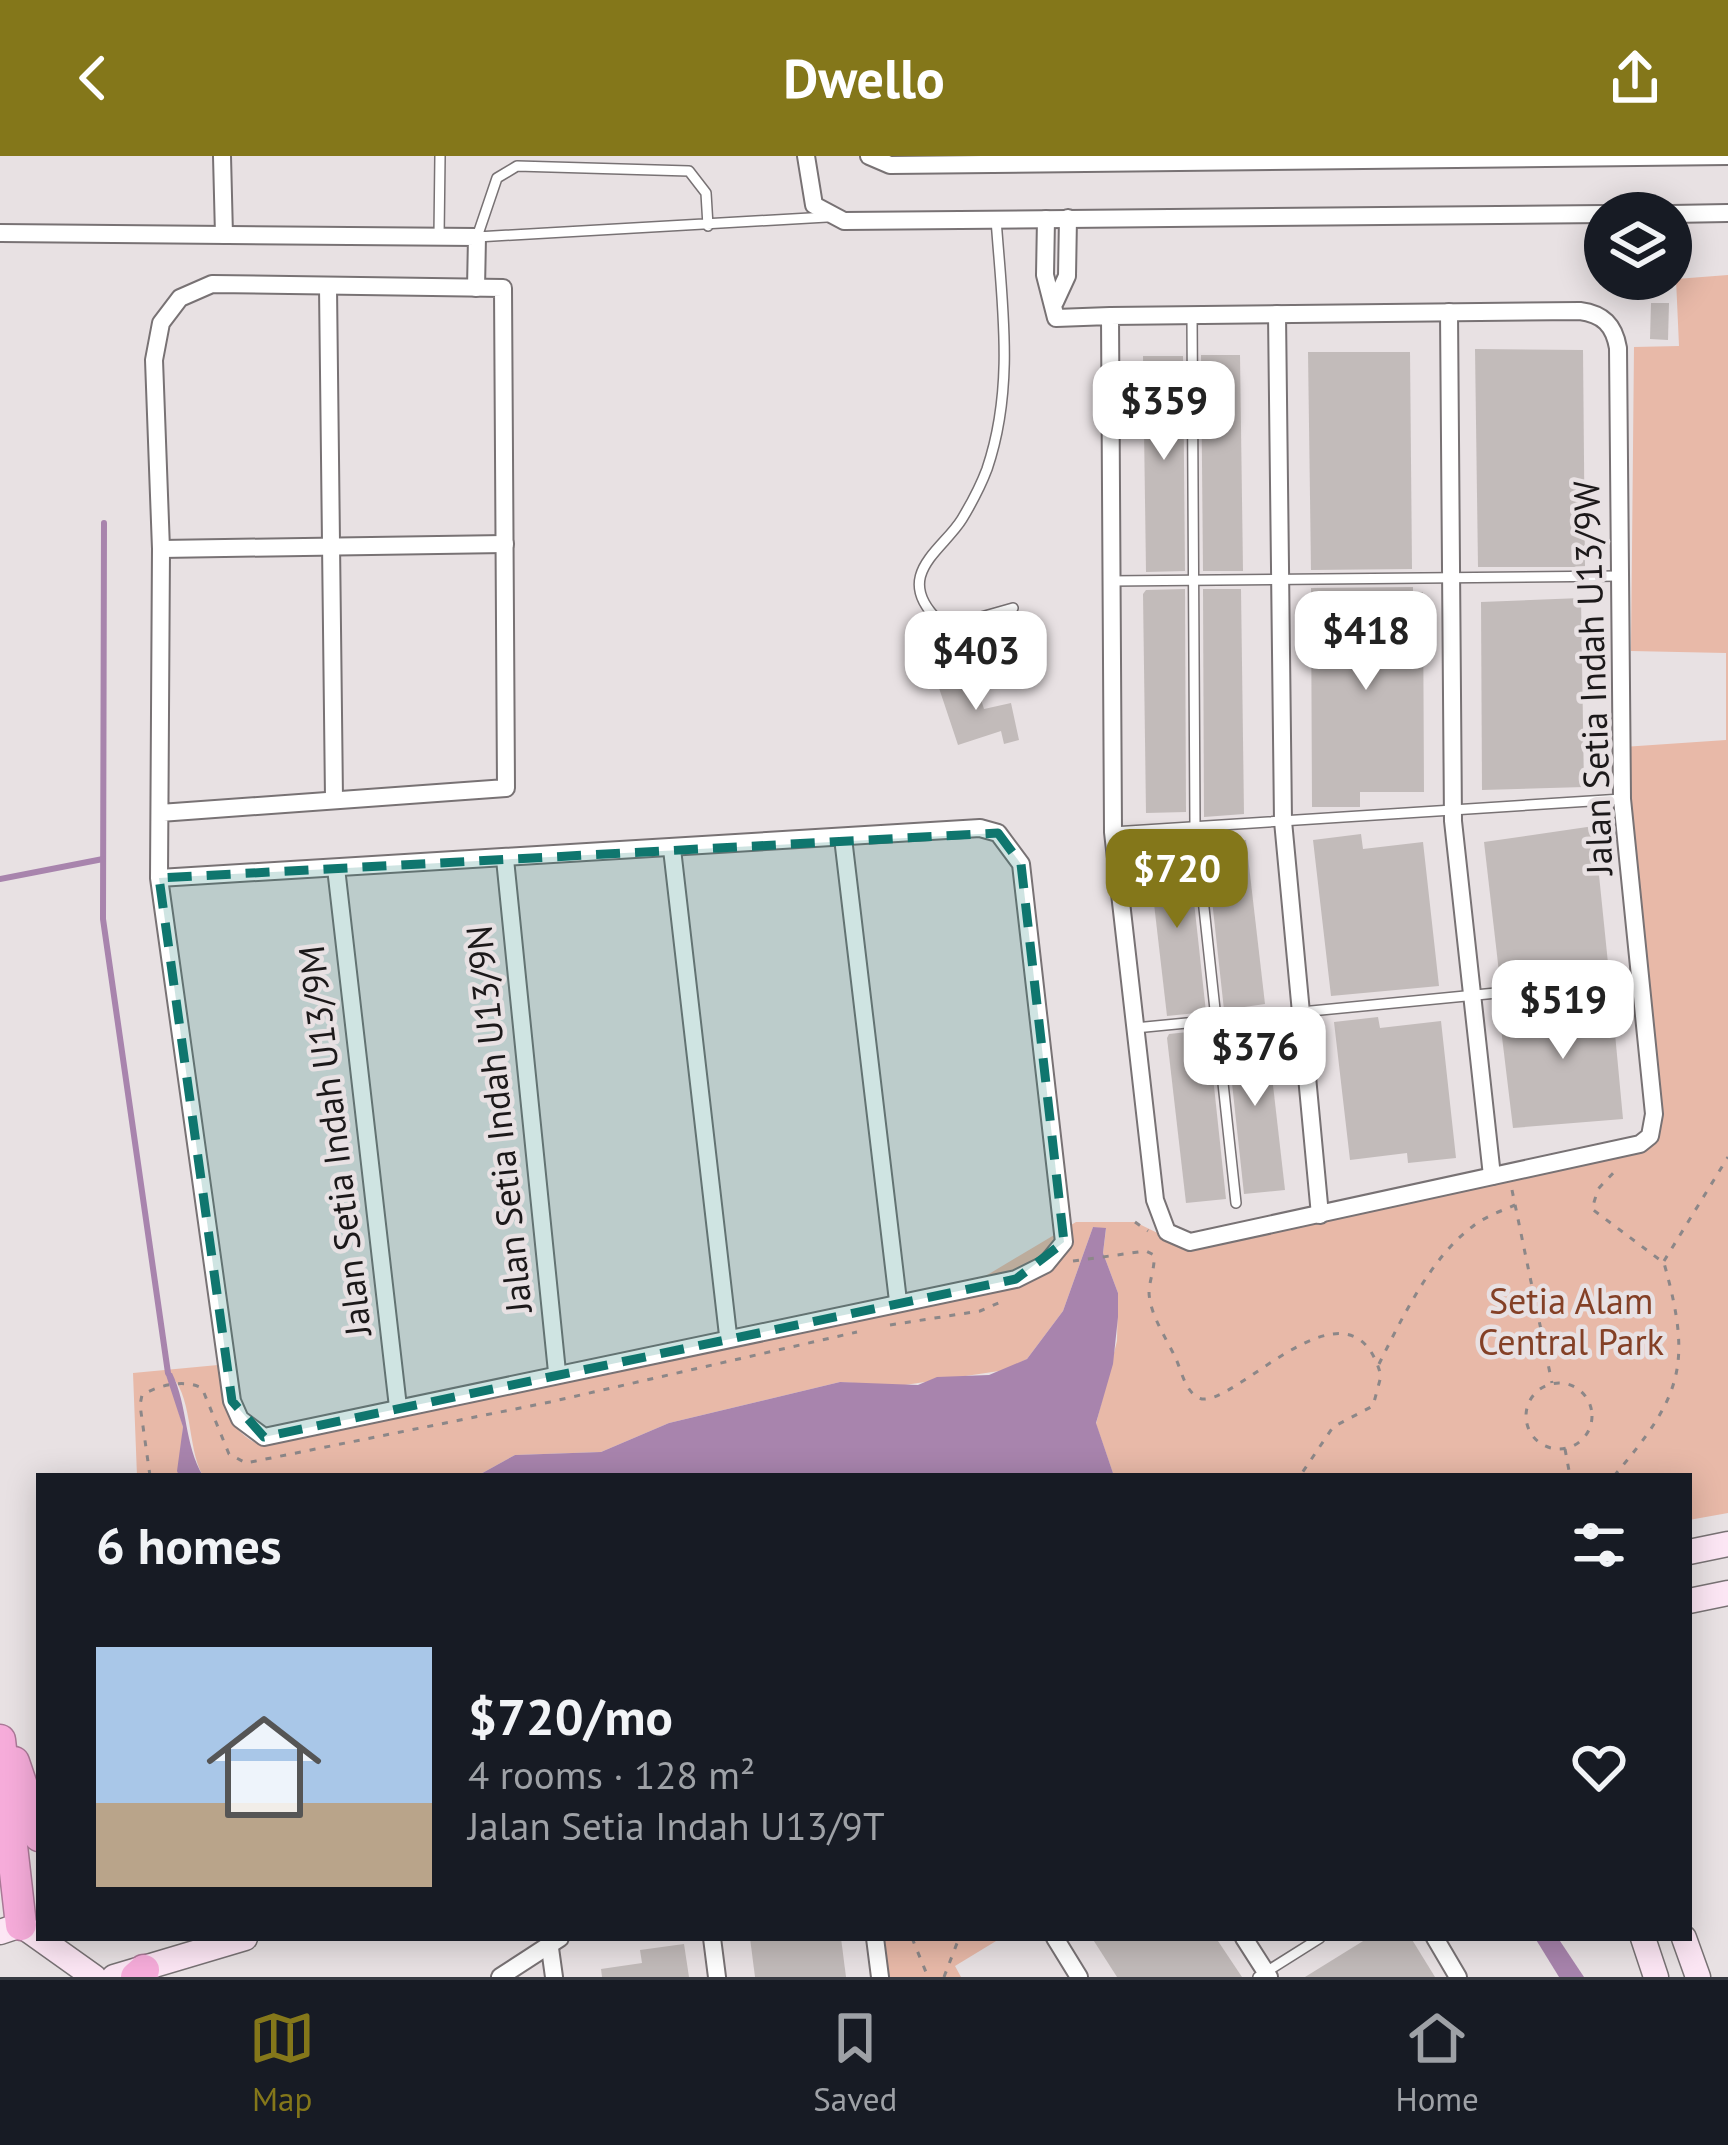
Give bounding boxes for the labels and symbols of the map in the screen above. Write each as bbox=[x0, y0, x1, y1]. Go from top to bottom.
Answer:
pin: $359 bbox=[1093, 361, 1235, 463]
street label: Jalan Setia Indah U13/9W bbox=[1562, 480, 1622, 878]
pin: $418 bbox=[1295, 591, 1437, 693]
pin: $403 bbox=[905, 611, 1047, 713]
pin: $720 bbox=[1106, 829, 1248, 931]
street label: Jalan Setia Indah U13/9N bbox=[454, 923, 542, 1317]
street label: Jalan Setia Indah U13/9M bbox=[287, 943, 382, 1341]
pin: $519 bbox=[1492, 960, 1634, 1062]
pin: $376 bbox=[1184, 1007, 1326, 1109]
park label: Setia Alam Central Park bbox=[1478, 1277, 1664, 1365]

